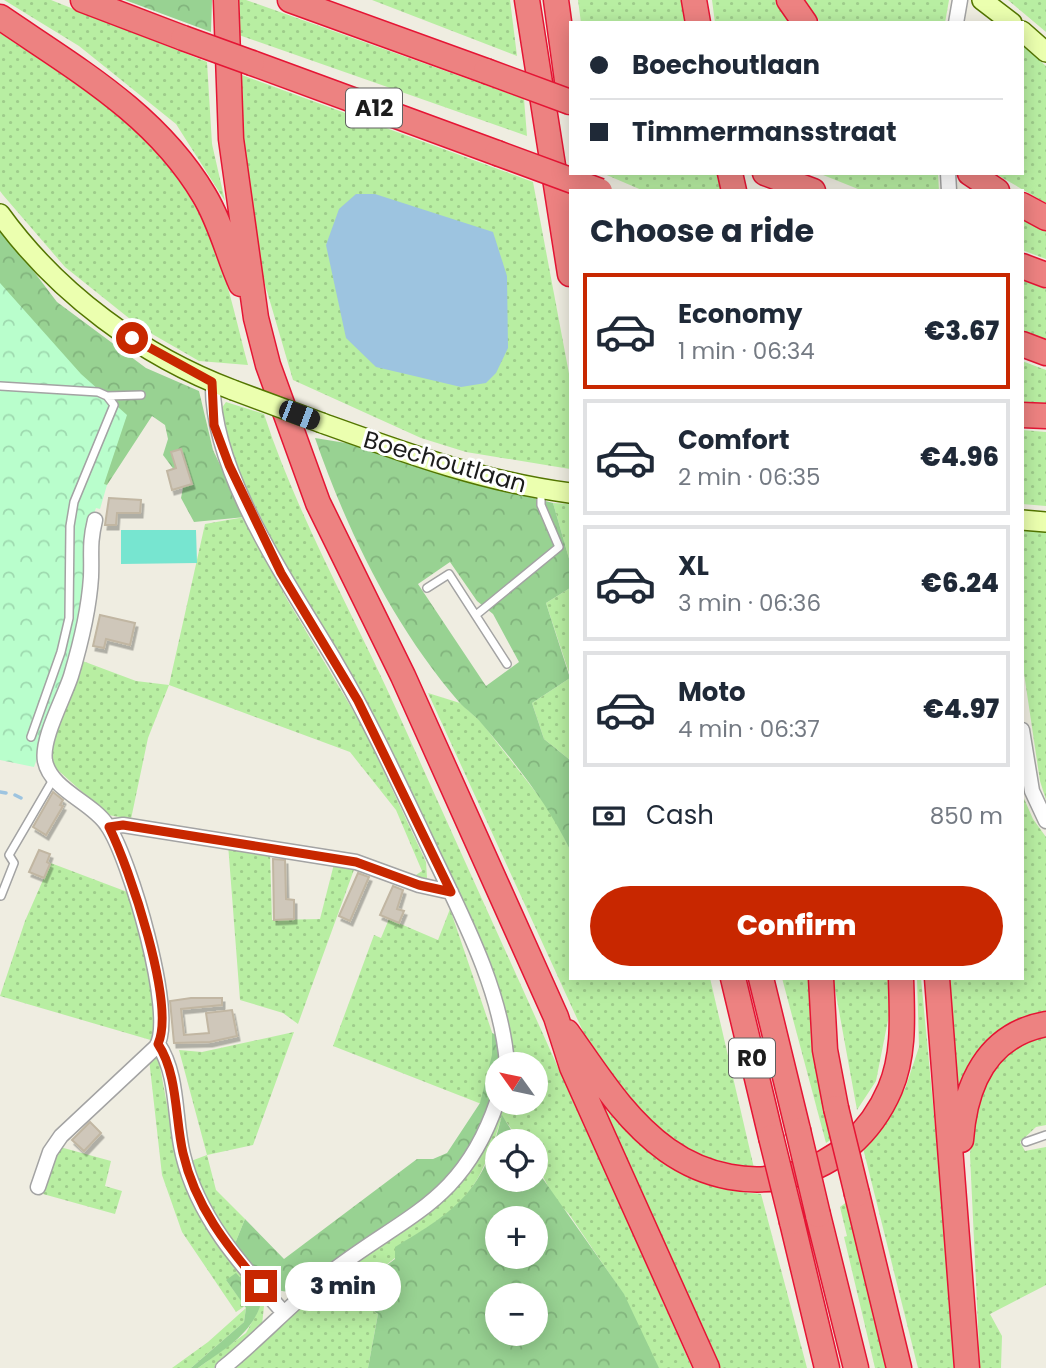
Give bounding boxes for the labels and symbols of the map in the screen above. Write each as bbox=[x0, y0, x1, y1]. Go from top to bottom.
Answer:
road number: A12 bbox=[346, 88, 402, 128]
route start bbox=[116, 322, 148, 354]
car bbox=[276, 398, 323, 432]
street label: Boechoutlaan bbox=[360, 422, 530, 501]
road number: R0 bbox=[729, 1038, 775, 1078]
north arrow bbox=[485, 1052, 548, 1115]
callout: 3 min bbox=[286, 1262, 401, 1310]
route end bbox=[245, 1270, 277, 1302]

